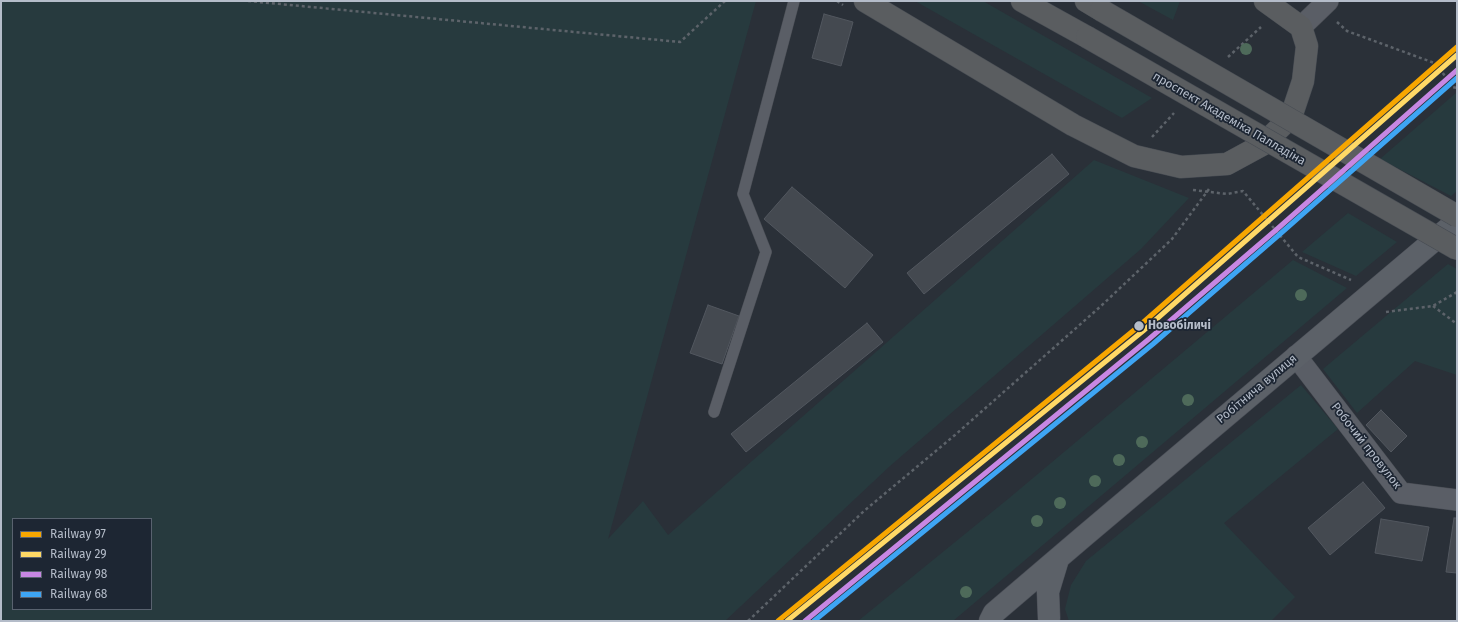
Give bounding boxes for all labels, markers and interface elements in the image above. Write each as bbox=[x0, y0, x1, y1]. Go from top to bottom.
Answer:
street label: проспект Академіка Палладіна bbox=[1150, 69, 1308, 169]
marker: Новобіличі bbox=[1132, 319, 1146, 333]
place label: Новобіличі bbox=[1148, 319, 1211, 333]
street label: Робітнича вулиця bbox=[1214, 351, 1300, 427]
street label: Робочий провулок bbox=[1328, 400, 1404, 492]
legend bbox=[12, 518, 152, 610]
text: Railway 97 bbox=[50, 527, 106, 541]
text: Railway 29 bbox=[50, 547, 107, 561]
text: Railway 98 bbox=[50, 567, 107, 581]
text: Railway 68 bbox=[50, 587, 107, 601]

